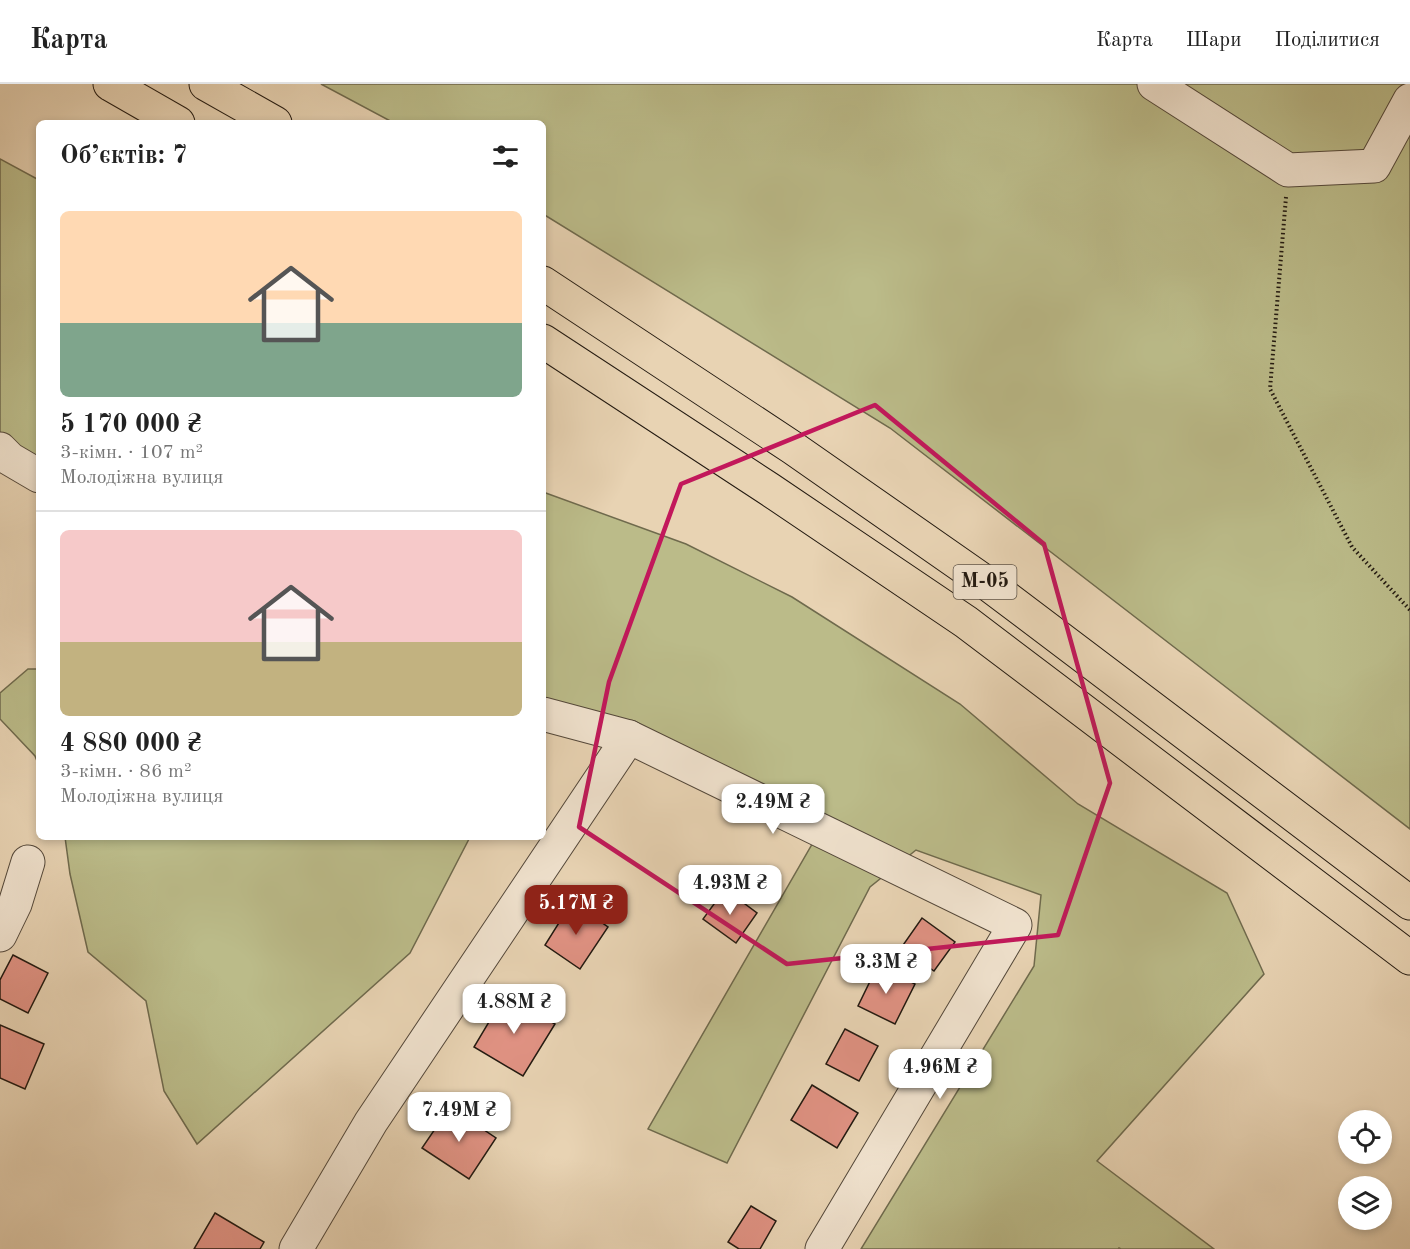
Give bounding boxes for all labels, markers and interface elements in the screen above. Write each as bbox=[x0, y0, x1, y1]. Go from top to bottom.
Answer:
text: Карта bbox=[30, 27, 108, 55]
text: Карта bbox=[1096, 30, 1153, 51]
text: Шари bbox=[1186, 30, 1241, 51]
text: Поділитися bbox=[1274, 30, 1380, 51]
icon: filters bbox=[489, 140, 522, 173]
text: Об’єктів: 7 bbox=[60, 143, 187, 169]
icon: home bbox=[237, 250, 345, 358]
text: 5 170 000 ₴ bbox=[60, 412, 202, 438]
text: 3-кімн. · 107 m² bbox=[60, 443, 203, 463]
text: Молодіжна вулиця bbox=[60, 468, 223, 488]
road number: М-05 bbox=[954, 565, 1016, 599]
icon: home bbox=[237, 569, 345, 677]
text: 4 880 000 ₴ bbox=[60, 731, 202, 757]
text: 3-кімн. · 86 m² bbox=[60, 762, 192, 782]
pin: 2.49M ₴ bbox=[718, 784, 828, 835]
text: Молодіжна вулиця bbox=[60, 787, 223, 807]
text: 2.49M ₴ bbox=[736, 793, 810, 813]
pin: 4.93M ₴ bbox=[675, 865, 785, 916]
text: 4.93M ₴ bbox=[693, 874, 767, 894]
pin: 5.17M ₴ bbox=[521, 885, 631, 936]
text: 5.17M ₴ bbox=[539, 894, 613, 914]
pin: 3.3M ₴ bbox=[837, 944, 935, 995]
text: 3.3M ₴ bbox=[854, 953, 918, 973]
pin: 4.88M ₴ bbox=[459, 984, 569, 1035]
text: 4.88M ₴ bbox=[477, 993, 551, 1013]
pin: 4.96M ₴ bbox=[885, 1049, 995, 1100]
text: 4.96M ₴ bbox=[903, 1058, 977, 1078]
pin: 7.49M ₴ bbox=[404, 1092, 514, 1143]
text: 7.49M ₴ bbox=[422, 1101, 496, 1121]
map controls bbox=[1338, 1110, 1392, 1230]
button: locate bbox=[1338, 1110, 1392, 1164]
button: layers bbox=[1338, 1176, 1392, 1230]

